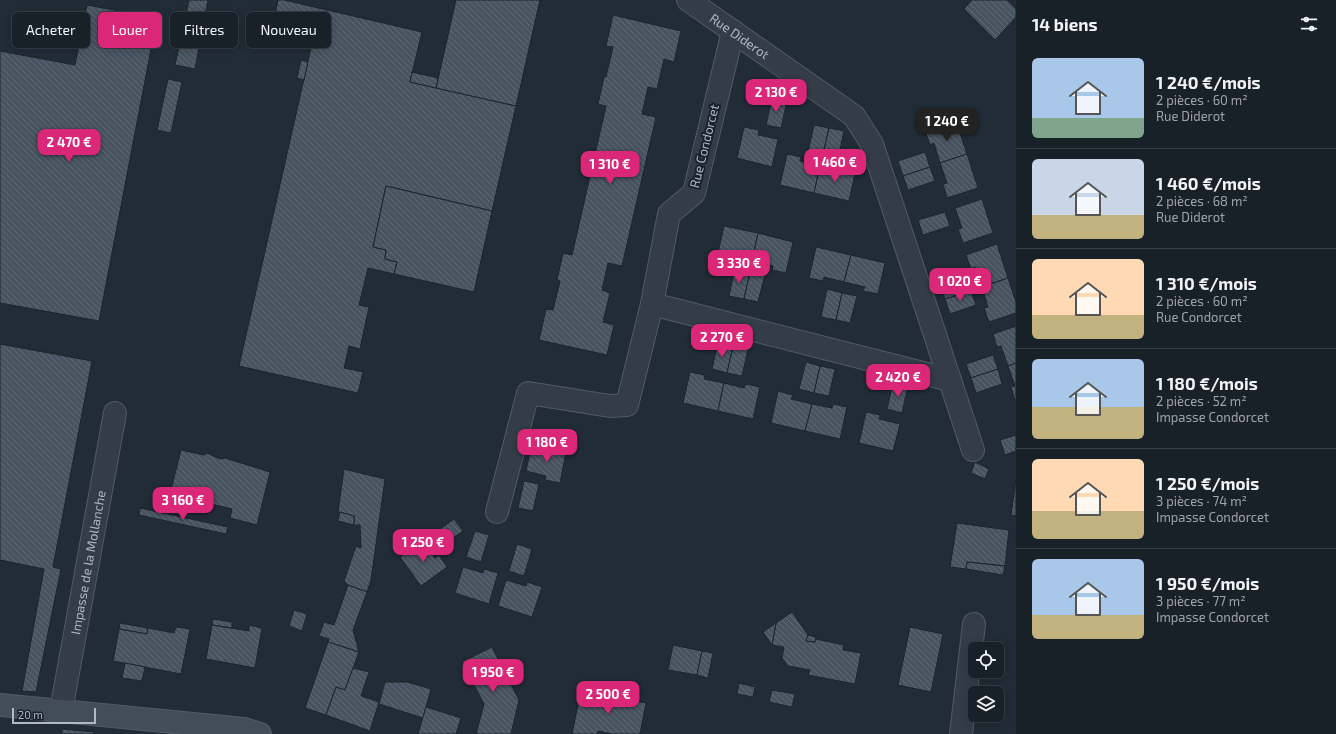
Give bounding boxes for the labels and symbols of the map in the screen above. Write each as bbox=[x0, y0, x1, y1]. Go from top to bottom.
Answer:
street label: Rue Diderot bbox=[707, 10, 773, 62]
pin: 2 130 € bbox=[739, 79, 813, 113]
street label: Rue Condorcet bbox=[686, 102, 722, 190]
pin: 1 240 € bbox=[910, 108, 984, 142]
pin: 2 470 € bbox=[32, 129, 106, 163]
pin: 1 460 € bbox=[798, 149, 872, 183]
pin: 1 310 € bbox=[573, 151, 647, 185]
pin: 3 330 € bbox=[702, 250, 776, 284]
pin: 1 020 € bbox=[923, 268, 997, 302]
pin: 2 270 € bbox=[685, 324, 759, 358]
pin: 2 420 € bbox=[861, 364, 935, 398]
pin: 1 180 € bbox=[510, 429, 584, 463]
pin: 3 160 € bbox=[146, 487, 220, 521]
street label: Impasse de la Mollanche bbox=[67, 489, 109, 636]
pin: 1 250 € bbox=[386, 529, 460, 563]
pin: 1 950 € bbox=[456, 659, 530, 693]
pin: 2 500 € bbox=[571, 681, 645, 715]
scale bar bbox=[12, 706, 96, 725]

